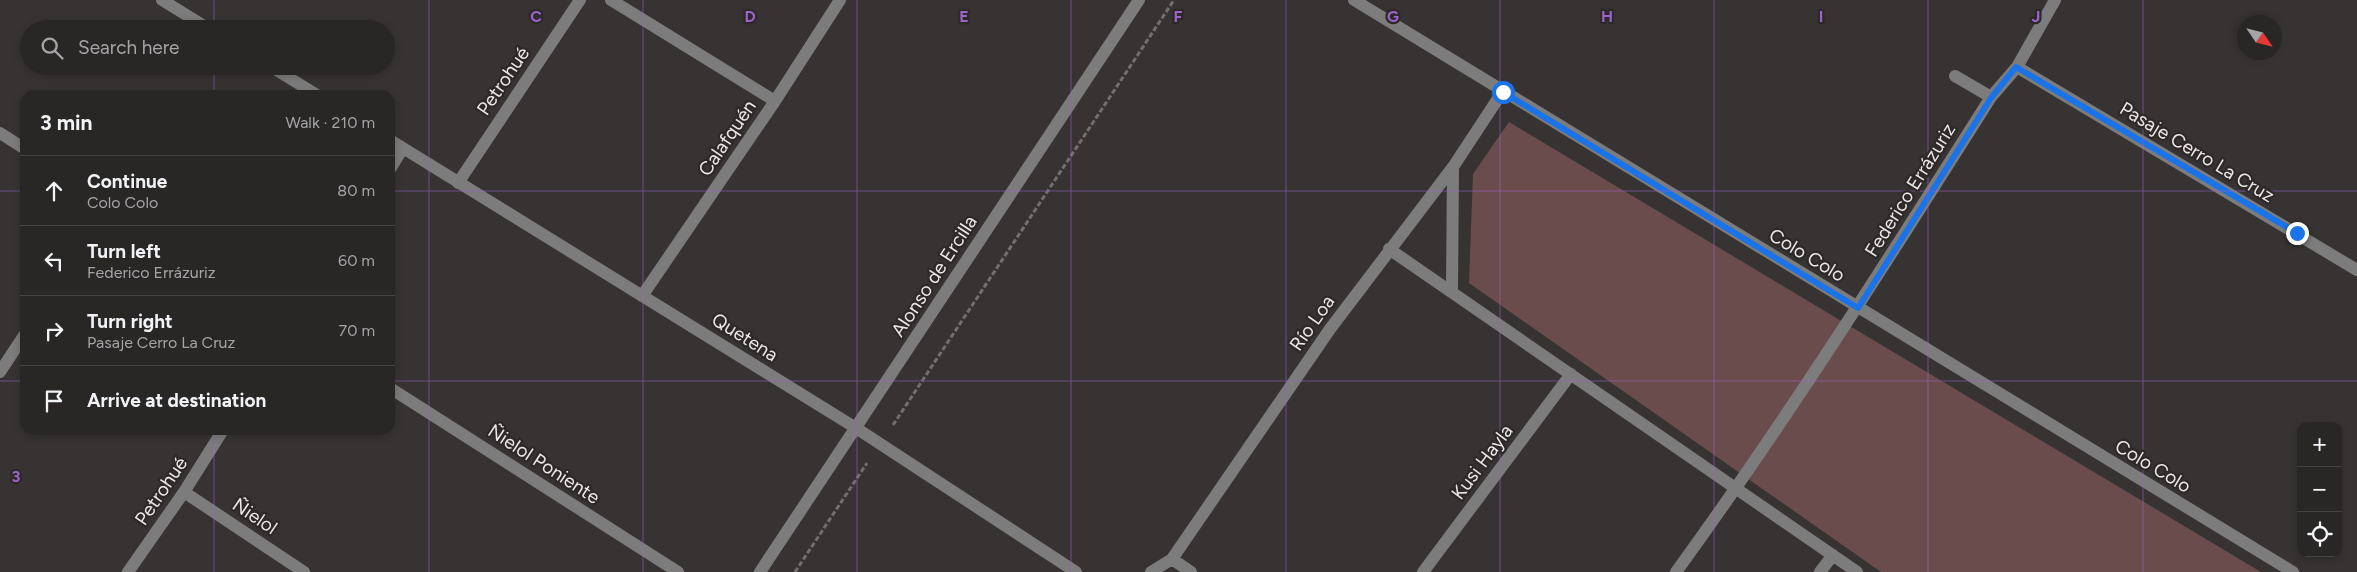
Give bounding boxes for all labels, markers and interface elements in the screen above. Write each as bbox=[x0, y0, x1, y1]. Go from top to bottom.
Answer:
text: C bbox=[530, 7, 542, 26]
text: D bbox=[744, 7, 756, 26]
text: E bbox=[959, 7, 969, 26]
text: F bbox=[1174, 7, 1183, 26]
text: G bbox=[1387, 7, 1399, 26]
text: H bbox=[1601, 7, 1613, 26]
text: I bbox=[1819, 7, 1823, 26]
text: J bbox=[2032, 7, 2040, 26]
north arrow bbox=[2237, 15, 2282, 60]
search box bbox=[20, 20, 395, 75]
icon: search bbox=[38, 34, 66, 62]
text: Search here bbox=[78, 36, 180, 59]
street label: Petrohué bbox=[472, 42, 534, 120]
route start bbox=[1492, 81, 1515, 104]
street label: Calafquén bbox=[693, 96, 761, 180]
street label: Pasaje Cerro La Cruz bbox=[2116, 97, 2278, 207]
text: 3 min bbox=[40, 110, 92, 135]
text: Walk · 210 m bbox=[286, 113, 375, 132]
street label: Federico Errázuriz bbox=[1860, 119, 1960, 261]
text: Continue bbox=[87, 170, 167, 193]
icon: ahead bbox=[40, 177, 68, 205]
text: 80 m bbox=[337, 181, 375, 200]
text: Colo Colo bbox=[87, 193, 158, 212]
street label: Alonso de Ercilla bbox=[886, 211, 982, 341]
route end bbox=[2286, 222, 2309, 245]
street label: Colo Colo bbox=[1765, 223, 1849, 287]
text: Turn left bbox=[87, 240, 161, 263]
icon: left bbox=[40, 247, 68, 275]
text: 60 m bbox=[338, 251, 375, 270]
text: Federico Errázuriz bbox=[87, 263, 216, 282]
street label: Río Loa bbox=[1285, 291, 1339, 355]
street label: Quetena bbox=[708, 308, 782, 366]
text: Turn right bbox=[87, 310, 173, 333]
icon: right bbox=[40, 317, 68, 345]
text: 70 m bbox=[339, 321, 375, 340]
text: Pasaje Cerro La Cruz bbox=[87, 333, 235, 352]
icon: arrive bbox=[40, 387, 68, 415]
text: Arrive at destination bbox=[87, 389, 266, 412]
street label: Ñielol Poniente bbox=[484, 419, 604, 509]
street label: Kusi Hayla bbox=[1446, 420, 1518, 504]
map controls bbox=[2297, 422, 2342, 557]
button: + bbox=[2297, 422, 2342, 467]
street label: Colo Colo bbox=[2111, 434, 2195, 498]
street label: Petrohué bbox=[130, 452, 192, 530]
text: 3 bbox=[12, 467, 21, 486]
button: − bbox=[2297, 467, 2342, 512]
street label: Ñielol bbox=[228, 493, 282, 539]
button: locate bbox=[2297, 512, 2342, 557]

